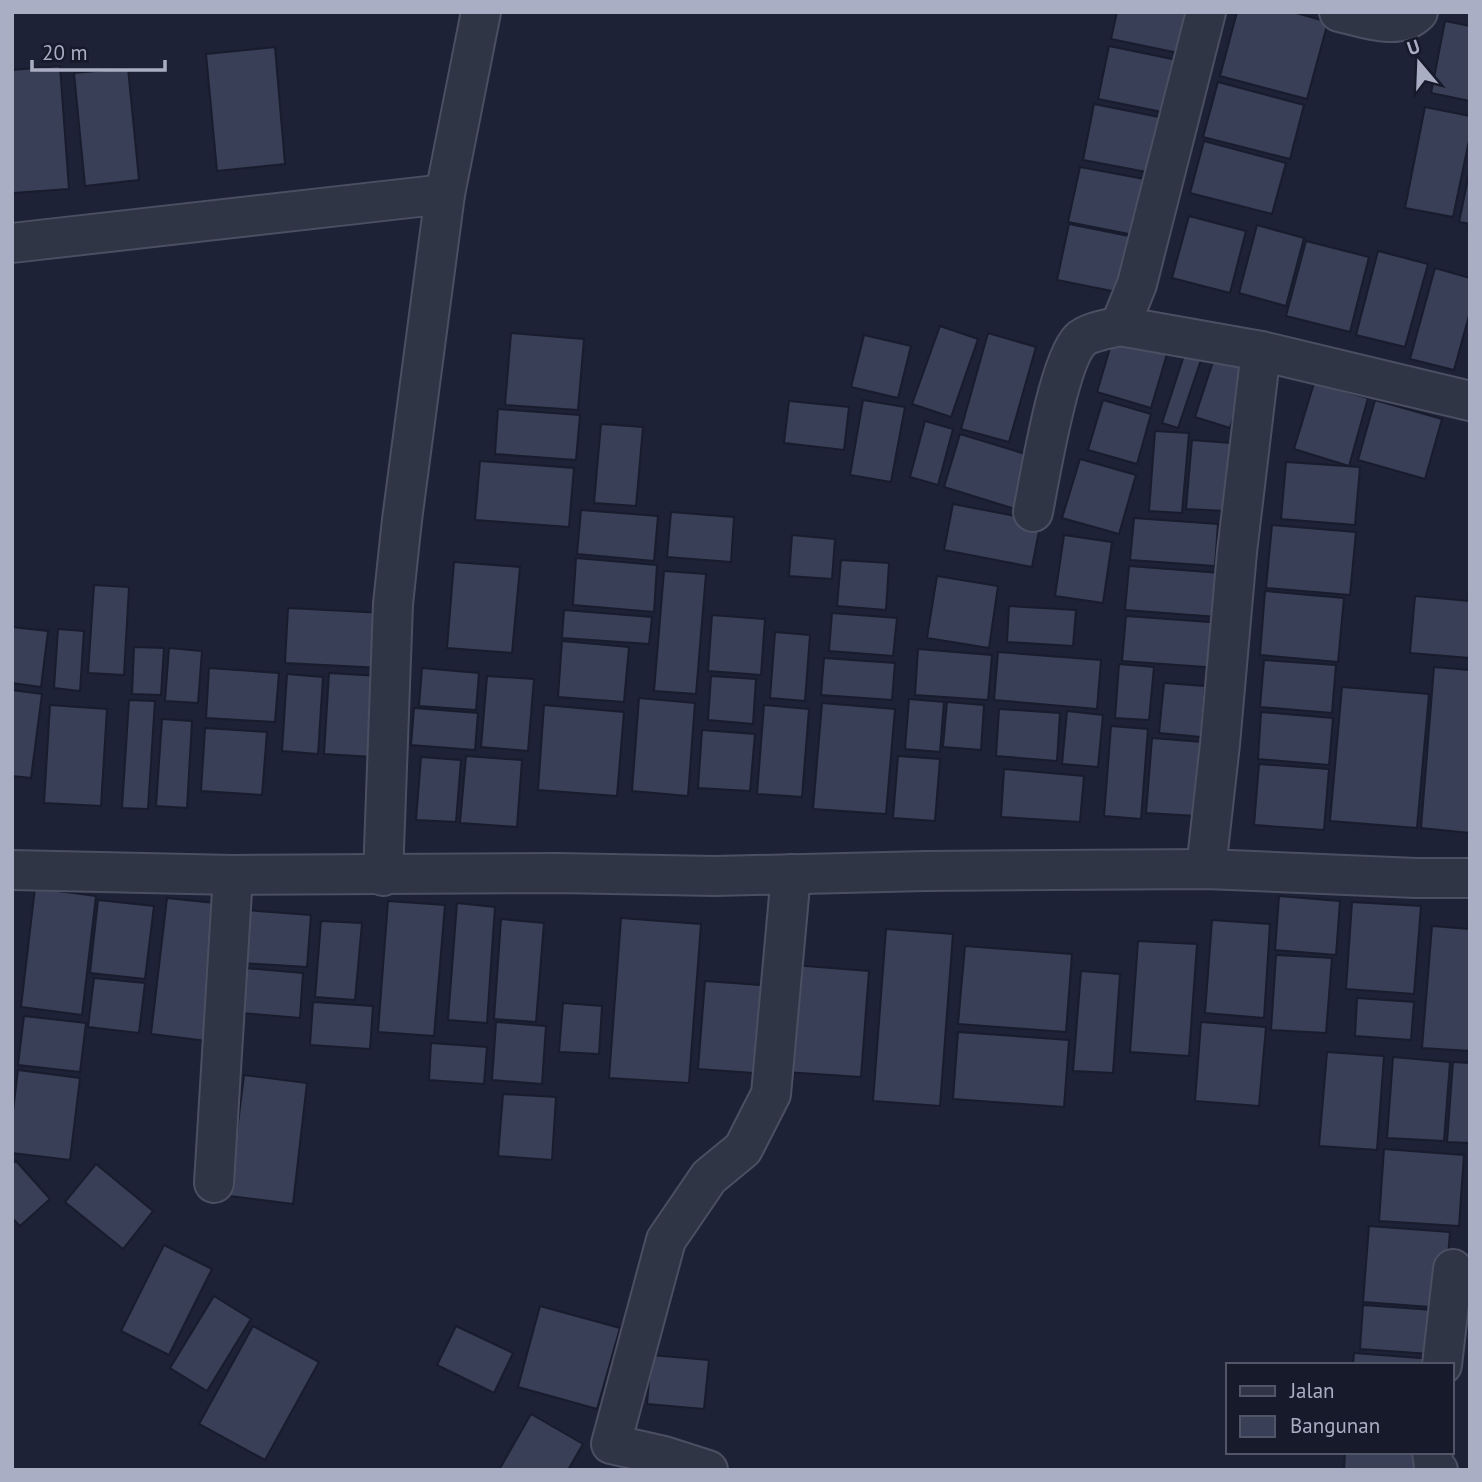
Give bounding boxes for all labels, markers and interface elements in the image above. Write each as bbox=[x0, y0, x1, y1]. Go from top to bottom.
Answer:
scale bar bbox=[32, 28, 164, 72]
north arrow bbox=[1384, 28, 1454, 98]
text: U bbox=[1404, 34, 1423, 60]
text: 20 m bbox=[42, 39, 88, 66]
legend bbox=[1226, 1363, 1454, 1454]
text: Jalan bbox=[1289, 1377, 1335, 1404]
text: Bangunan bbox=[1290, 1412, 1380, 1439]

